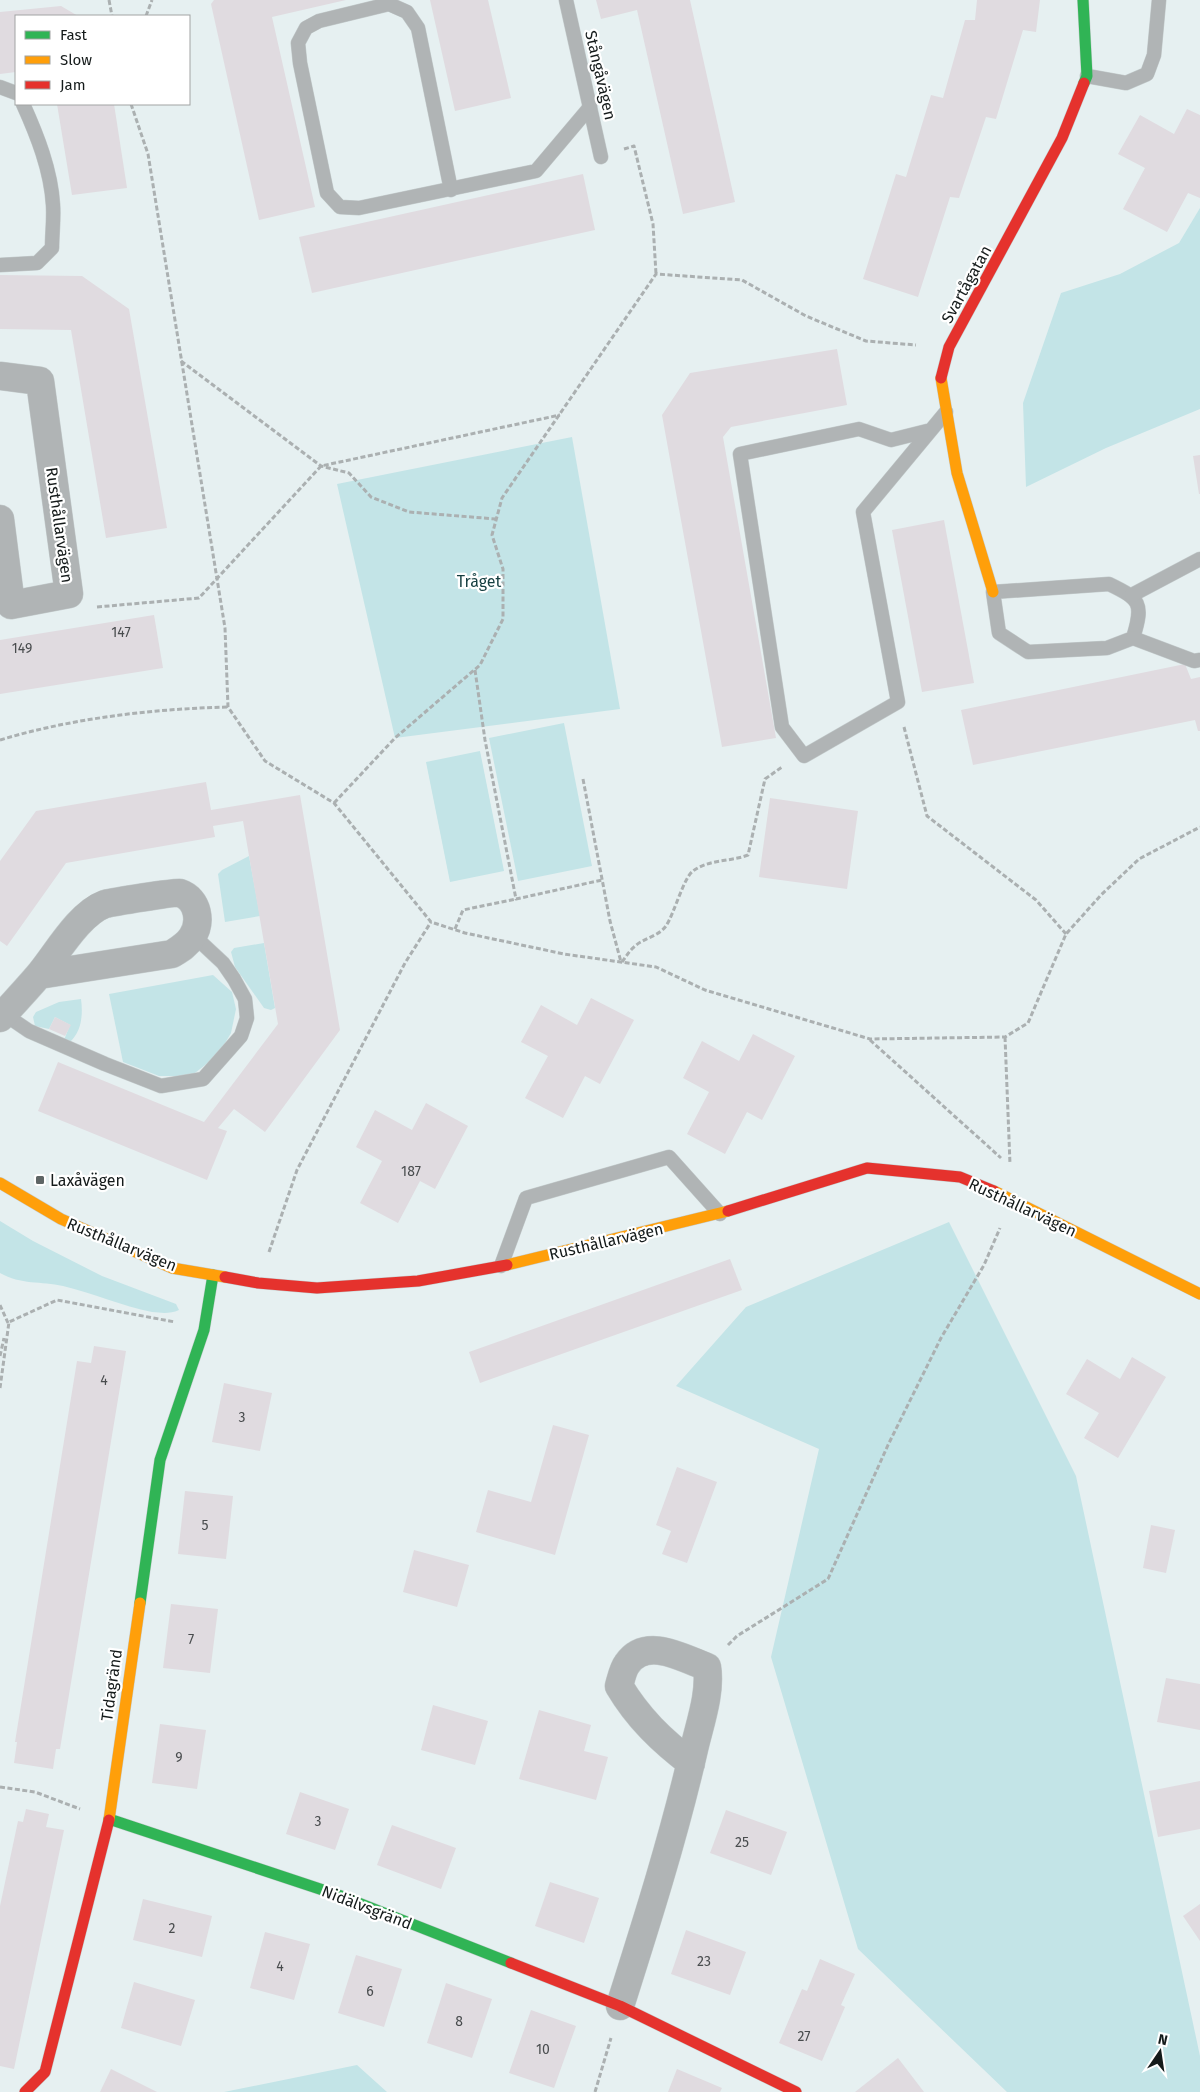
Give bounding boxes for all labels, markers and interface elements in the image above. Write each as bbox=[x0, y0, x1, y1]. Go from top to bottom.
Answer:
legend bbox=[15, 15, 190, 105]
text: Fast bbox=[60, 26, 87, 44]
street label: Stångåvägen bbox=[581, 29, 620, 122]
text: Slow bbox=[60, 51, 92, 69]
text: Jam bbox=[60, 76, 86, 94]
street label: Svartågatan bbox=[937, 242, 996, 326]
street label: Rusthållarvägen bbox=[42, 466, 77, 584]
park label: Tråget bbox=[457, 572, 501, 591]
house number: 147 bbox=[111, 624, 131, 641]
house number: 149 bbox=[12, 640, 32, 657]
house number: 187 bbox=[401, 1163, 421, 1180]
place label: Laxåvägen bbox=[50, 1171, 125, 1190]
marker: Laxåvägen bbox=[34, 1174, 46, 1186]
street label: Rusthållarvägen bbox=[966, 1174, 1080, 1241]
street label: Rusthållarvägen bbox=[64, 1214, 179, 1275]
street label: Rusthållarvägen bbox=[547, 1219, 665, 1264]
house number: 4 bbox=[100, 1372, 108, 1389]
house number: 3 bbox=[239, 1409, 246, 1426]
house number: 5 bbox=[201, 1517, 209, 1534]
house number: 7 bbox=[188, 1631, 194, 1648]
street label: Tidagränd bbox=[97, 1648, 126, 1722]
house number: 9 bbox=[175, 1749, 183, 1766]
house number: 3 bbox=[315, 1813, 322, 1830]
house number: 25 bbox=[735, 1834, 749, 1851]
street label: Nidälvsgränd bbox=[319, 1882, 415, 1933]
house number: 2 bbox=[169, 1920, 176, 1937]
house number: 23 bbox=[697, 1953, 711, 1970]
house number: 4 bbox=[276, 1958, 284, 1975]
house number: 6 bbox=[366, 1983, 374, 2000]
house number: 8 bbox=[455, 2013, 463, 2030]
north arrow bbox=[1135, 2027, 1185, 2077]
house number: 27 bbox=[797, 2028, 811, 2045]
text: N bbox=[1156, 2030, 1169, 2049]
house number: 10 bbox=[536, 2041, 550, 2058]

